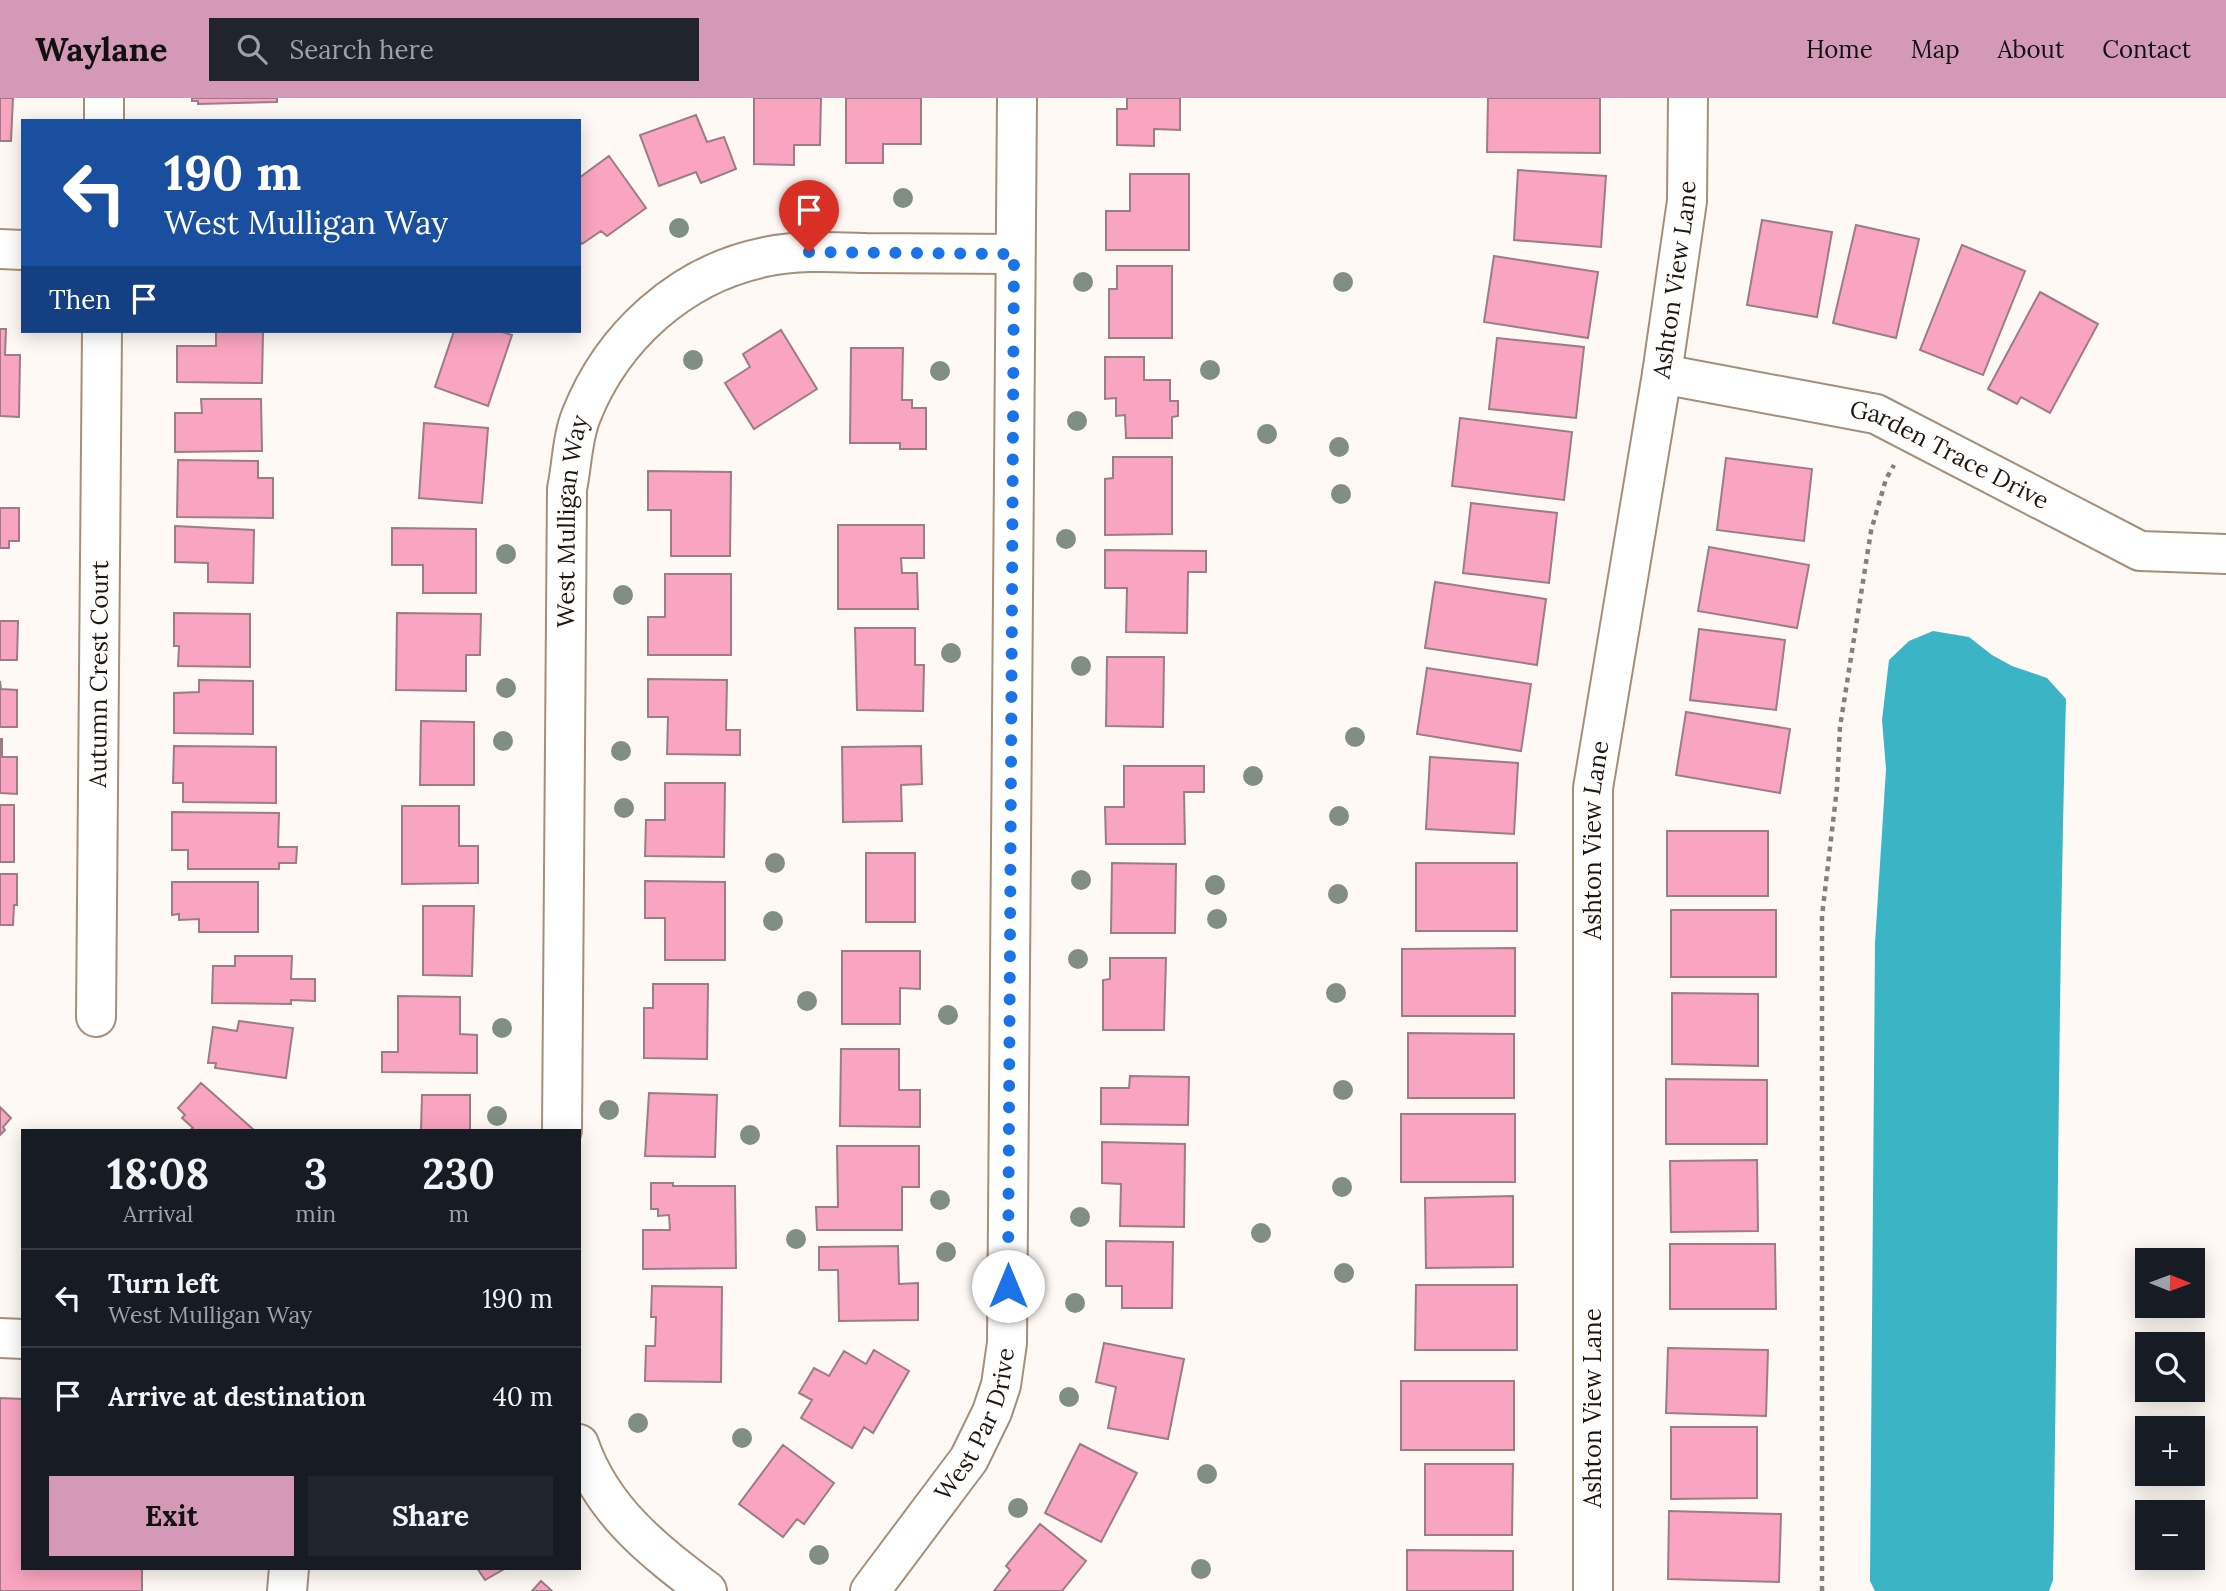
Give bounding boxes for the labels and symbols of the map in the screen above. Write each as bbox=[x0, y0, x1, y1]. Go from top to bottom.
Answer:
pin bbox=[779, 180, 839, 252]
street label: Ashton View Lane bbox=[1645, 181, 1703, 382]
street label: Garden Trace Drive bbox=[1848, 393, 2054, 516]
street label: West Mulligan Way bbox=[550, 411, 595, 628]
street label: Autumn Crest Court bbox=[82, 560, 115, 789]
street label: Ashton View Lane bbox=[1576, 738, 1616, 941]
north arrow bbox=[2135, 1248, 2205, 1318]
position arrow bbox=[971, 1249, 1045, 1323]
street label: Ashton View Lane bbox=[1577, 1308, 1608, 1509]
street label: West Par Drive bbox=[927, 1346, 1021, 1507]

